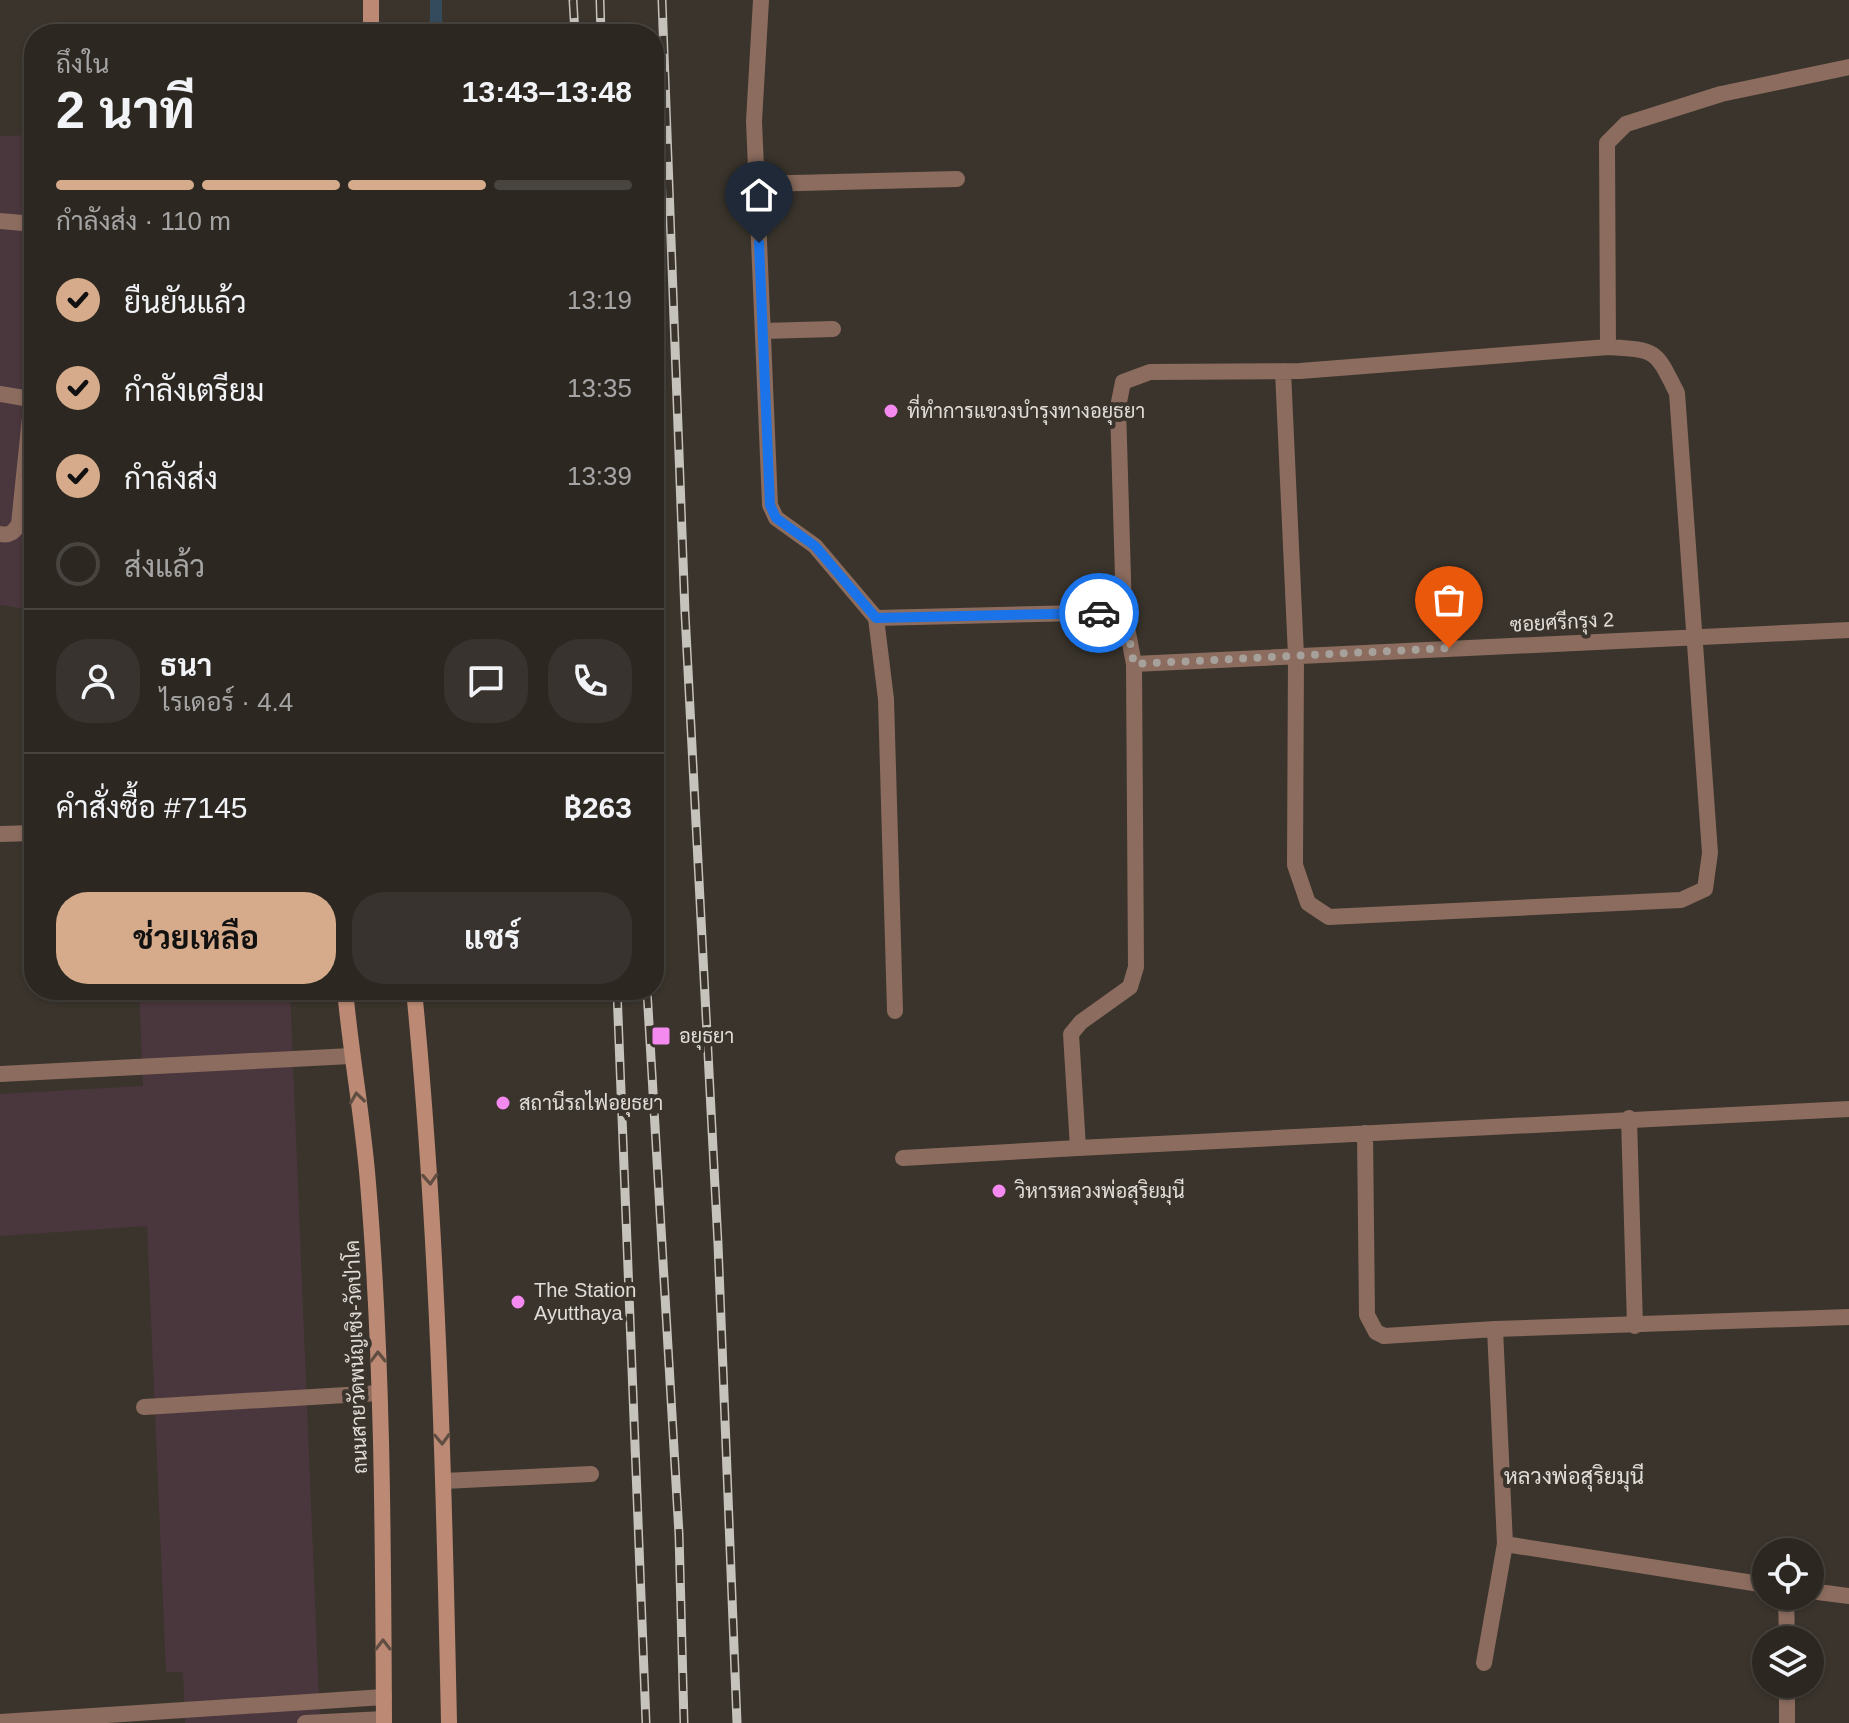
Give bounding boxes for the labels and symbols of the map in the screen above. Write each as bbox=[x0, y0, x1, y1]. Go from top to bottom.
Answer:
pin bbox=[725, 161, 793, 243]
place label: ที่ทำการแขวงบำรุงทางอยุธยา bbox=[907, 394, 1145, 425]
marker: ที่ทำการแขวงบำรุงทางอยุธยา bbox=[882, 402, 900, 420]
pin bbox=[1415, 566, 1483, 648]
courier bbox=[1059, 573, 1139, 653]
street label: ซอยศรีกรุง 2 bbox=[1509, 606, 1615, 639]
marker: อยุธยา bbox=[650, 1025, 672, 1047]
place label: อยุธยา bbox=[679, 1025, 734, 1050]
place label: สถานีรถไฟอยุธยา bbox=[519, 1090, 663, 1117]
one-way arrow bbox=[349, 1091, 366, 1105]
marker: สถานีรถไฟอยุธยา bbox=[494, 1094, 512, 1112]
one-way arrow bbox=[421, 1173, 438, 1186]
place label: วิหารหลวงพ่อสุริยมุนี bbox=[1014, 1178, 1185, 1205]
marker: วิหารหลวงพ่อสุริยมุนี bbox=[990, 1182, 1008, 1200]
street label: ถนนสายวัดพนัญเชิง-วัดป่าโค bbox=[339, 1240, 372, 1475]
place label: The Station Ayutthaya bbox=[534, 1279, 636, 1324]
marker: The Station Ayutthaya bbox=[509, 1293, 527, 1311]
one-way arrow bbox=[369, 1350, 387, 1363]
one-way arrow bbox=[434, 1433, 451, 1446]
district label: หลวงพ่อสุริยมุนี bbox=[1504, 1463, 1644, 1492]
one-way arrow bbox=[375, 1638, 392, 1651]

